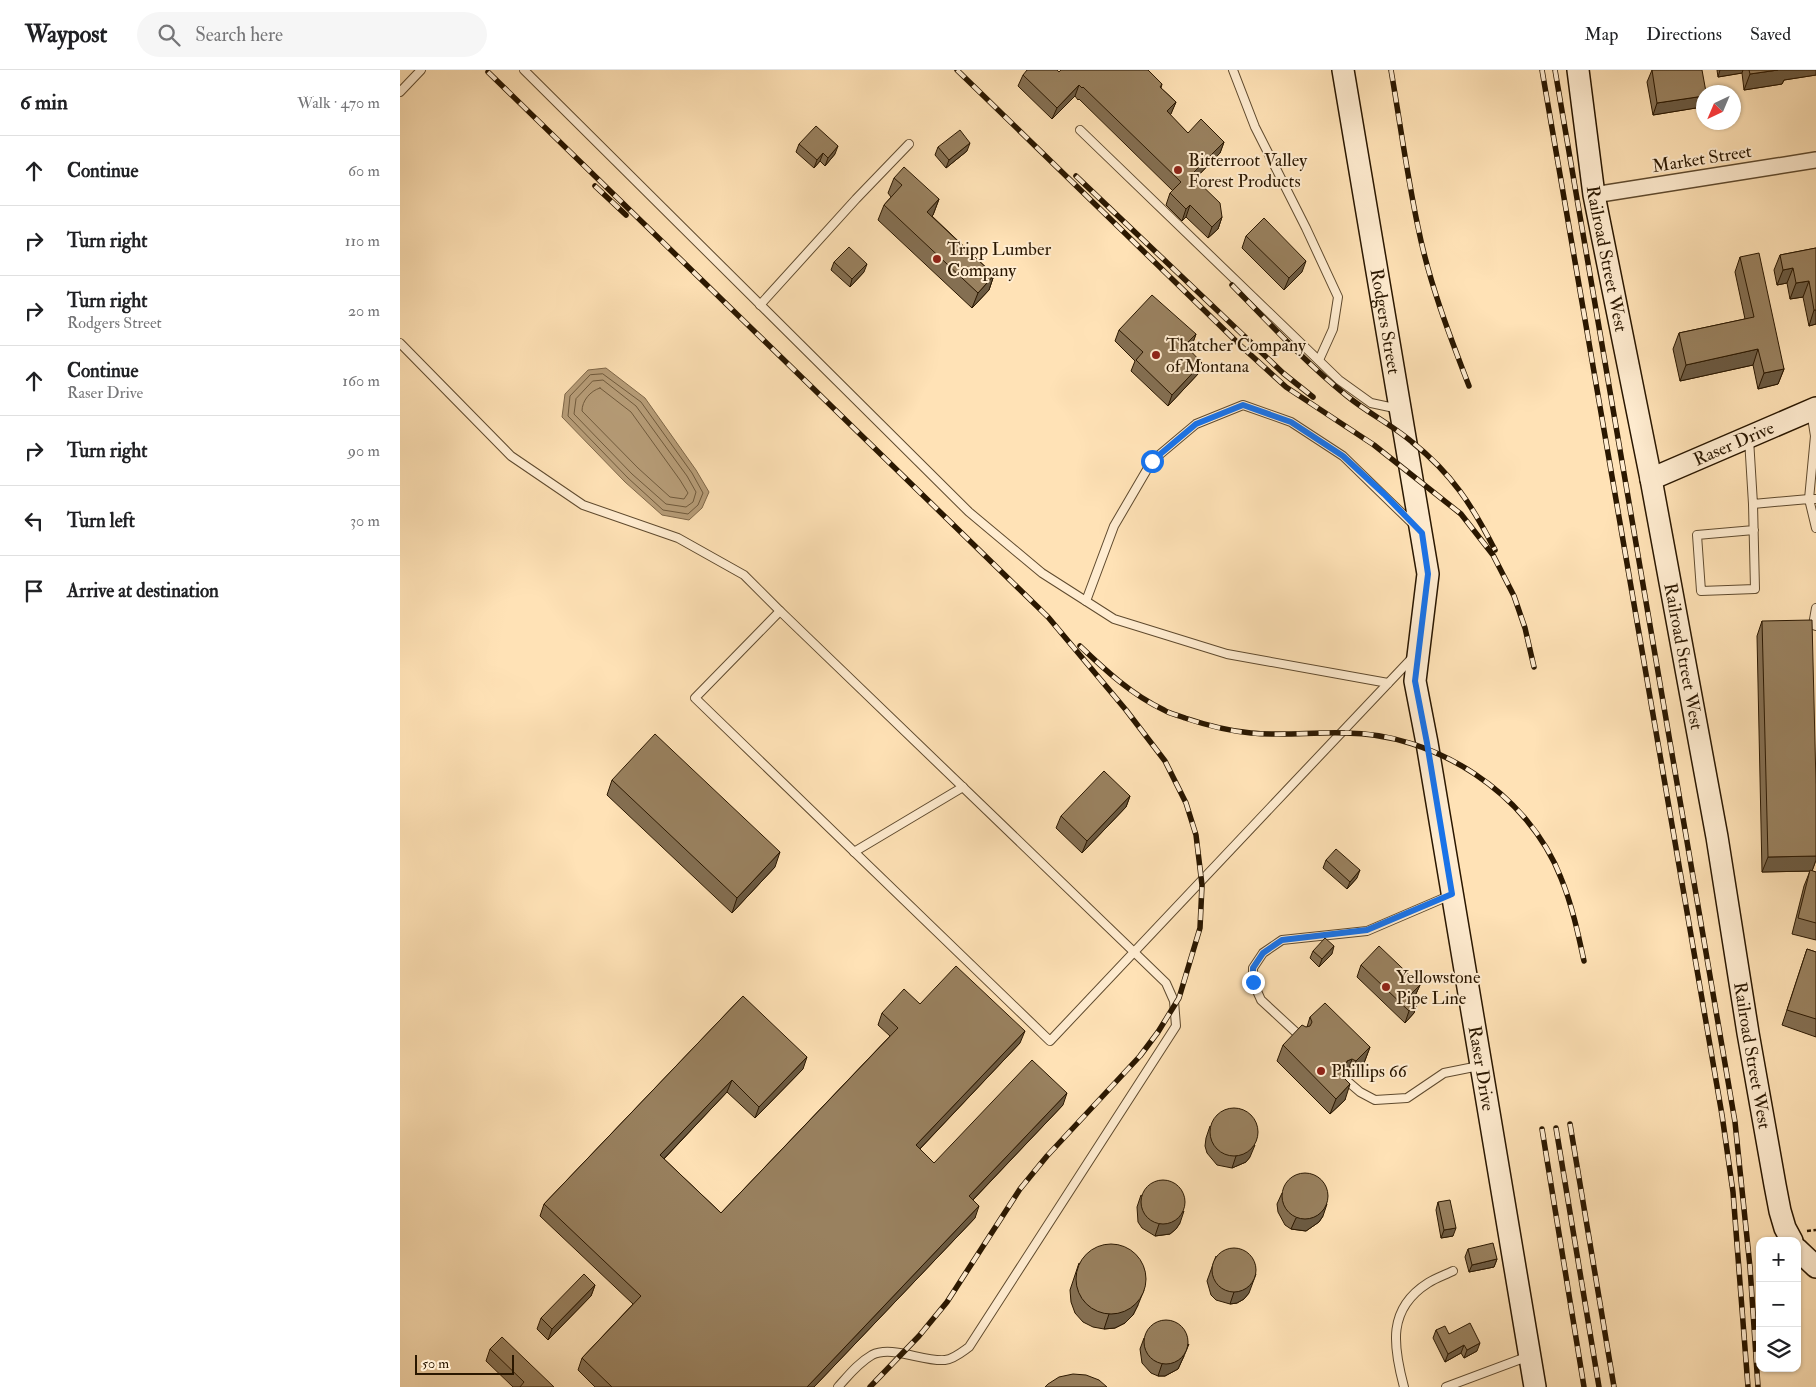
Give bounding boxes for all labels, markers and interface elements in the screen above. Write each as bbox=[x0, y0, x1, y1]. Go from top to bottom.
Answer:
search box bbox=[137, 12, 487, 57]
text: Waypost bbox=[25, 19, 107, 50]
icon: search bbox=[155, 21, 183, 49]
text: Search here bbox=[195, 23, 283, 47]
text: Map bbox=[1585, 23, 1618, 46]
text: Directions bbox=[1646, 23, 1722, 46]
text: Saved bbox=[1750, 23, 1791, 46]
north arrow bbox=[1696, 85, 1741, 130]
text: 6 min bbox=[20, 89, 68, 116]
text: Walk · 470 m bbox=[297, 93, 380, 113]
street label: Market Street bbox=[1651, 140, 1753, 178]
place label: Bitterroot Valley Forest Products bbox=[1188, 149, 1308, 193]
icon: ahead bbox=[20, 157, 48, 185]
text: Continue bbox=[67, 159, 138, 183]
text: 60 m bbox=[348, 161, 380, 181]
marker: Bitterroot Valley Forest Products bbox=[1172, 164, 1184, 176]
street label: Railroad Street West bbox=[1581, 184, 1633, 334]
icon: right bbox=[20, 227, 48, 255]
text: Turn right bbox=[67, 229, 147, 253]
text: 110 m bbox=[345, 231, 380, 251]
place label: Tripp Lumber Company bbox=[947, 238, 1051, 282]
marker: Tripp Lumber Company bbox=[931, 253, 943, 265]
street label: Rodgers Street bbox=[1365, 267, 1406, 376]
text: Turn right bbox=[67, 289, 147, 313]
icon: right bbox=[20, 297, 48, 325]
text: 20 m bbox=[348, 301, 380, 321]
text: Rodgers Street bbox=[67, 313, 162, 333]
place label: Thatcher Company of Montana bbox=[1166, 334, 1307, 378]
marker: Thatcher Company of Montana bbox=[1150, 349, 1162, 361]
text: Continue bbox=[67, 359, 138, 383]
icon: ahead bbox=[20, 367, 48, 395]
text: 160 m bbox=[342, 371, 380, 391]
text: Raser Drive bbox=[67, 383, 143, 403]
street label: Raser Drive bbox=[1690, 416, 1778, 471]
icon: right bbox=[20, 437, 48, 465]
text: Turn right bbox=[67, 439, 147, 463]
text: 90 m bbox=[348, 441, 380, 461]
route start bbox=[1141, 450, 1164, 473]
icon: left bbox=[20, 507, 48, 535]
text: Turn left bbox=[67, 509, 135, 533]
text: 30 m bbox=[350, 511, 380, 531]
icon: arrive bbox=[20, 577, 48, 605]
text: Arrive at destination bbox=[67, 579, 219, 603]
street label: Railroad Street West bbox=[1659, 581, 1708, 732]
place label: Yellowstone Pipe Line bbox=[1396, 966, 1481, 1010]
route end bbox=[1242, 971, 1265, 994]
street label: Railroad Street West bbox=[1729, 980, 1776, 1131]
marker: Yellowstone Pipe Line bbox=[1380, 981, 1392, 993]
street label: Raser Drive bbox=[1463, 1024, 1500, 1113]
place label: Phillips 66 bbox=[1331, 1060, 1408, 1083]
marker: Phillips 66 bbox=[1315, 1065, 1327, 1077]
map controls bbox=[1756, 1237, 1801, 1372]
button: + bbox=[1756, 1237, 1801, 1282]
button: − bbox=[1756, 1282, 1801, 1327]
button: layers bbox=[1756, 1327, 1801, 1372]
scale bar bbox=[415, 1352, 514, 1375]
text: 50 m bbox=[422, 1355, 449, 1372]

